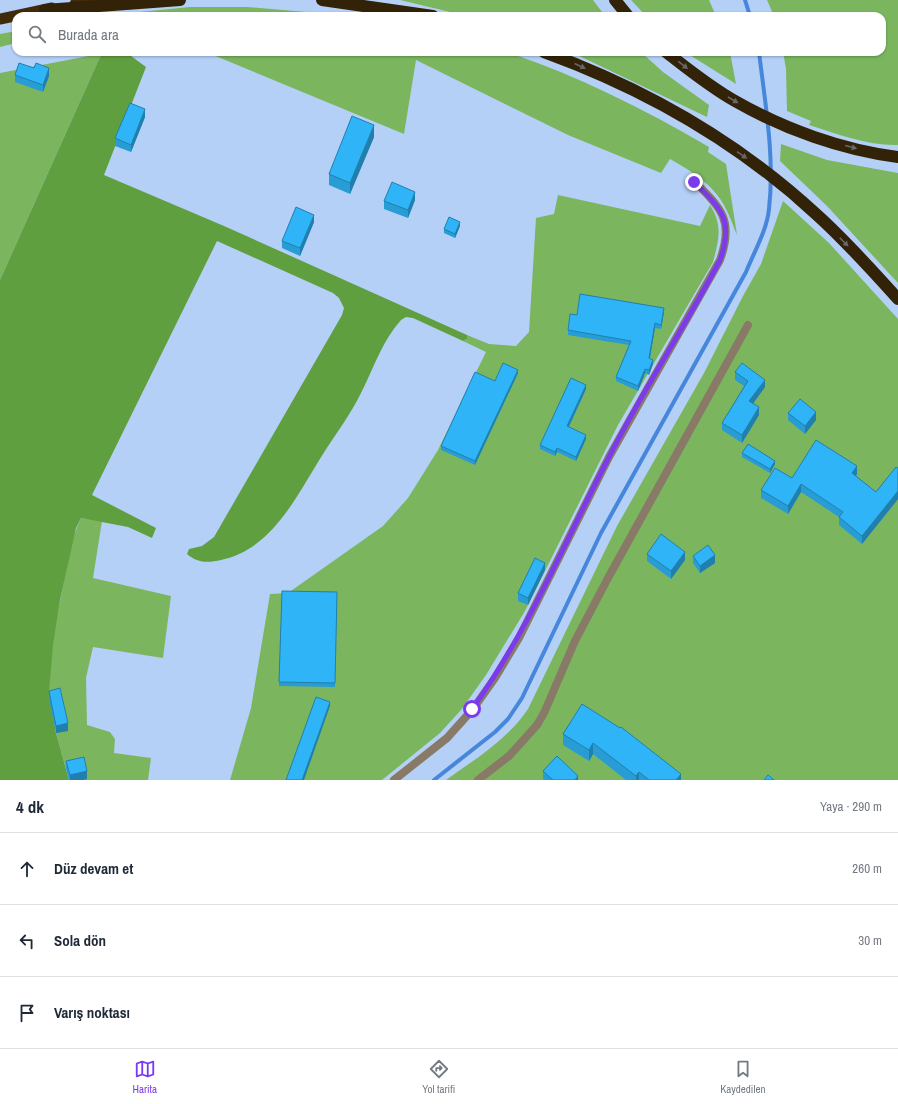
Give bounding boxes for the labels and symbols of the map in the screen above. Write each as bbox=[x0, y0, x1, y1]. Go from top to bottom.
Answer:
one-way arrow bbox=[678, 61, 689, 70]
one-way arrow bbox=[575, 63, 586, 69]
one-way arrow bbox=[728, 96, 738, 104]
one-way arrow bbox=[845, 144, 857, 150]
one-way arrow bbox=[737, 151, 747, 159]
route end bbox=[685, 173, 703, 191]
one-way arrow bbox=[839, 237, 849, 247]
route start bbox=[463, 700, 481, 718]

